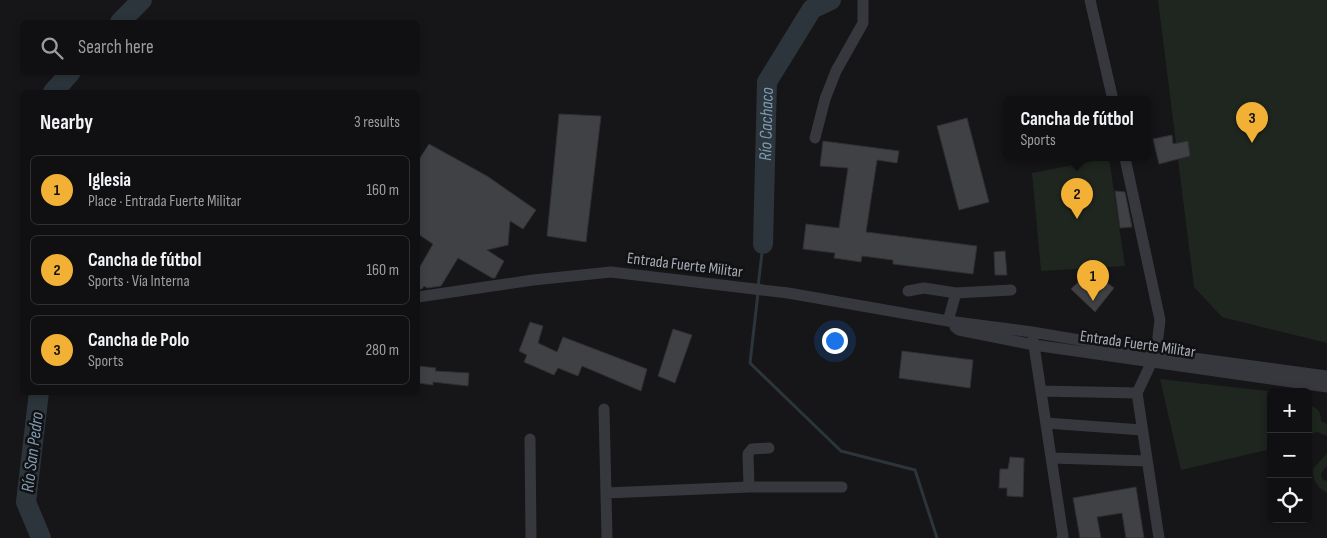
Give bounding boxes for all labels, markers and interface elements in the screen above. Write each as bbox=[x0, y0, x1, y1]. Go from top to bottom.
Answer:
search box bbox=[20, 20, 420, 75]
icon: search bbox=[38, 34, 66, 62]
text: Search here bbox=[78, 36, 154, 59]
water label: Río Cachaco bbox=[755, 86, 778, 161]
popup bbox=[1003, 96, 1151, 161]
pin: 3 bbox=[1236, 102, 1268, 143]
text: Cancha de fútbol bbox=[1020, 108, 1134, 131]
text: Nearby bbox=[40, 110, 93, 135]
text: 3 results bbox=[354, 113, 400, 132]
text: Sports bbox=[1020, 131, 1056, 150]
text: Iglesia bbox=[88, 169, 131, 192]
pin: 2 bbox=[1061, 178, 1093, 219]
text: 1 bbox=[54, 181, 60, 200]
text: 160 m bbox=[366, 181, 399, 200]
text: Place · Entrada Fuerte Militar bbox=[88, 192, 241, 211]
text: Cancha de fútbol bbox=[88, 249, 201, 272]
street label: Entrada Fuerte Militar bbox=[626, 249, 744, 282]
pin: 1 bbox=[1077, 260, 1109, 301]
text: 2 bbox=[53, 261, 61, 280]
text: 160 m bbox=[366, 261, 399, 280]
text: Sports · Vía Interna bbox=[88, 272, 190, 291]
street label: Entrada Fuerte Militar bbox=[1079, 327, 1197, 362]
your location bbox=[822, 328, 848, 354]
text: Cancha de Polo bbox=[88, 329, 189, 352]
text: 3 bbox=[53, 341, 61, 360]
text: 280 m bbox=[365, 341, 399, 360]
text: Sports bbox=[88, 352, 123, 371]
map controls bbox=[1267, 388, 1312, 523]
button: + bbox=[1267, 388, 1312, 433]
water label: Río San Pedro bbox=[17, 410, 48, 493]
button: − bbox=[1267, 433, 1312, 478]
button: locate bbox=[1267, 478, 1312, 523]

